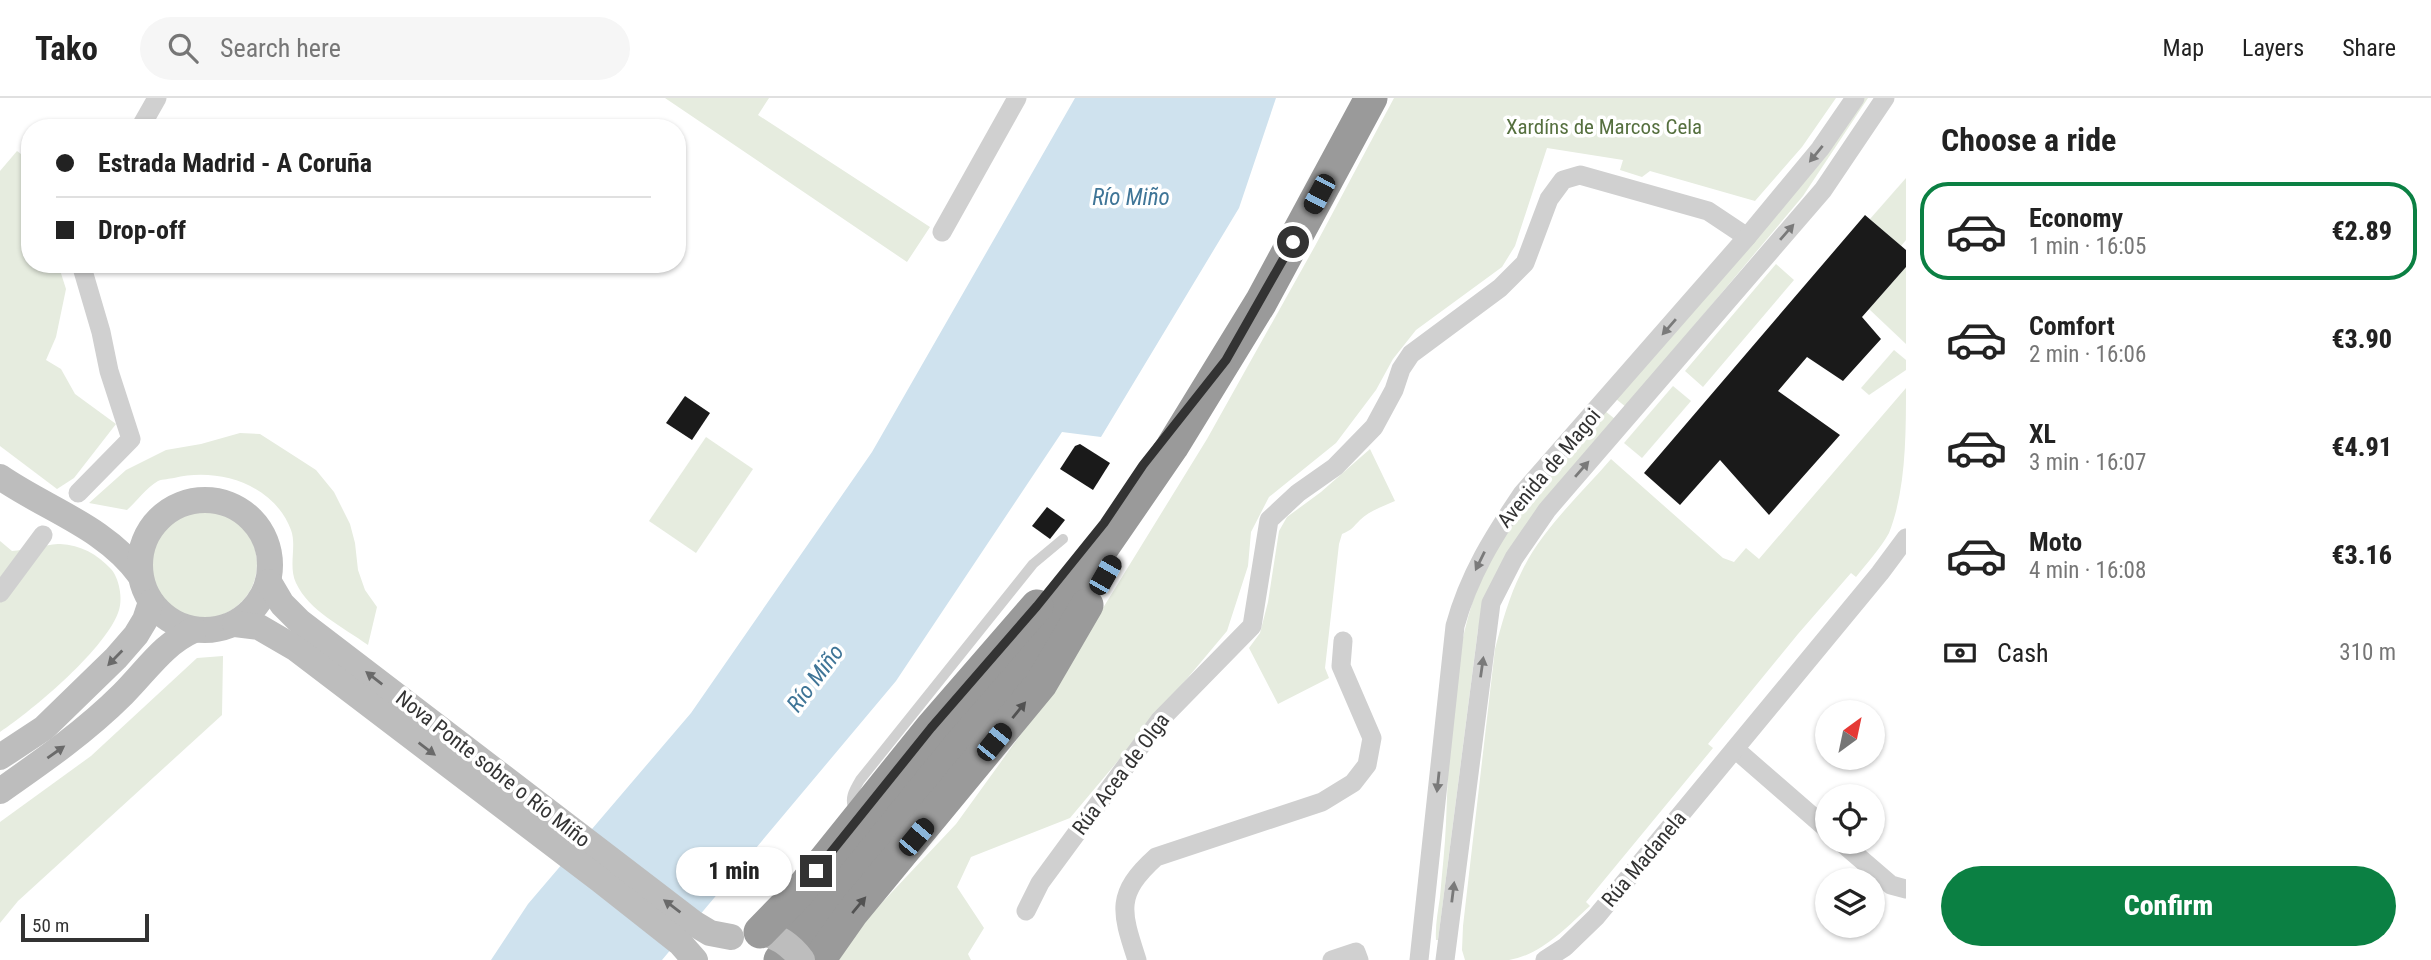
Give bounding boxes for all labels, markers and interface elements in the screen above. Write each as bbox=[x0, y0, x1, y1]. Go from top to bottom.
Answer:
search box bbox=[140, 17, 630, 80]
text: Tako bbox=[35, 29, 98, 68]
icon: search bbox=[164, 29, 202, 67]
text: Search here bbox=[220, 33, 341, 63]
text: Map bbox=[2163, 34, 2204, 62]
text: Layers bbox=[2242, 34, 2304, 62]
text: Share bbox=[2342, 34, 2396, 62]
park label: Xardíns de Marcos Cela bbox=[1506, 115, 1702, 139]
text: Choose a ride bbox=[1941, 121, 2116, 159]
one-way arrow bbox=[1809, 145, 1824, 162]
text: Estrada Madrid - A Coruña bbox=[98, 148, 372, 178]
car bbox=[1300, 171, 1339, 217]
water label: Río Miño bbox=[1092, 184, 1170, 211]
icon: car bbox=[1945, 200, 2008, 263]
text: Economy bbox=[2029, 203, 2123, 233]
text: Drop-off bbox=[98, 215, 186, 245]
text: €2.89 bbox=[2331, 216, 2392, 246]
one-way arrow bbox=[1779, 223, 1794, 240]
route start bbox=[1277, 226, 1309, 258]
text: 1 min · 16:05 bbox=[2029, 233, 2146, 260]
icon: car bbox=[1945, 308, 2008, 371]
text: Comfort bbox=[2029, 311, 2115, 341]
one-way arrow bbox=[1661, 318, 1677, 336]
text: €3.90 bbox=[2331, 324, 2392, 354]
text: 2 min · 16:06 bbox=[2029, 341, 2146, 368]
street label: Avenida de Magoi bbox=[1492, 404, 1606, 532]
icon: car bbox=[1945, 416, 2008, 479]
text: XL bbox=[2029, 419, 2056, 449]
text: €4.91 bbox=[2331, 432, 2392, 462]
text: 3 min · 16:07 bbox=[2029, 449, 2146, 476]
one-way arrow bbox=[1574, 460, 1589, 477]
icon: car bbox=[1945, 524, 2008, 587]
text: Moto bbox=[2029, 527, 2082, 557]
text: €3.16 bbox=[2331, 540, 2392, 570]
one-way arrow bbox=[1475, 551, 1486, 571]
car bbox=[1086, 552, 1125, 598]
text: 4 min · 16:08 bbox=[2029, 557, 2146, 584]
icon: cash bbox=[1941, 634, 1979, 672]
text: Cash bbox=[1997, 638, 2049, 668]
water label: Río Miño bbox=[781, 639, 850, 717]
text: 310 m bbox=[2339, 639, 2396, 666]
one-way arrow bbox=[106, 650, 123, 667]
one-way arrow bbox=[1477, 655, 1488, 677]
one-way arrow bbox=[366, 671, 384, 686]
street label: Nova Ponte sobre o Río Miño bbox=[391, 686, 595, 852]
north arrow bbox=[1815, 700, 1885, 770]
map controls bbox=[1815, 700, 1885, 938]
one-way arrow bbox=[1012, 702, 1027, 720]
street label: Rúa Acea de Olga bbox=[1068, 709, 1174, 839]
car bbox=[973, 719, 1016, 765]
one-way arrow bbox=[418, 741, 436, 755]
one-way arrow bbox=[47, 745, 65, 759]
one-way arrow bbox=[1432, 771, 1443, 793]
button: locate bbox=[1815, 784, 1885, 854]
street label: Rúa Madanela bbox=[1597, 806, 1691, 912]
car bbox=[895, 814, 938, 860]
callout: 1 min bbox=[676, 846, 792, 896]
route end bbox=[800, 855, 832, 887]
text: 1 min bbox=[708, 858, 760, 885]
button: Confirm bbox=[1941, 866, 2396, 946]
button: layers bbox=[1815, 868, 1885, 938]
one-way arrow bbox=[1448, 881, 1459, 903]
one-way arrow bbox=[851, 896, 867, 914]
one-way arrow bbox=[663, 899, 681, 913]
scale bar bbox=[21, 911, 149, 943]
text: 50 m bbox=[32, 914, 69, 937]

